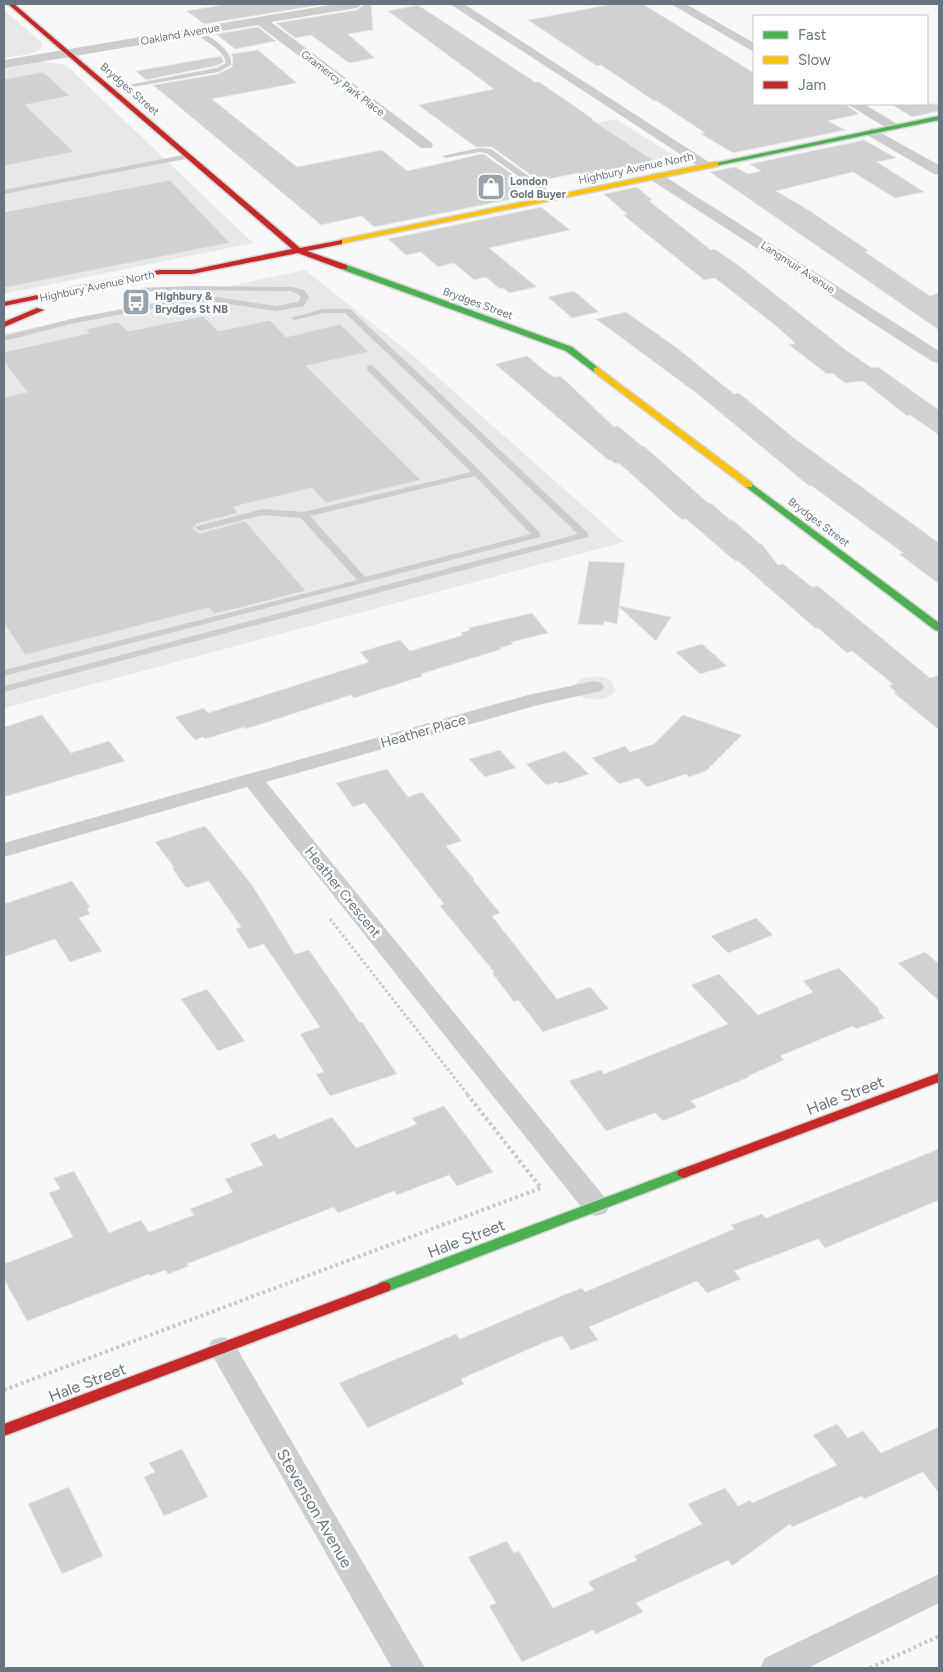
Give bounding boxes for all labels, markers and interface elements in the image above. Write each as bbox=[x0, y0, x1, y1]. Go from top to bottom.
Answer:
legend bbox=[753, 15, 928, 105]
street label: Oakland Avenue bbox=[140, 21, 221, 48]
text: Fast bbox=[798, 26, 827, 44]
street label: Gramercy Park Place bbox=[298, 48, 387, 119]
text: Slow bbox=[798, 51, 831, 69]
street label: Brydges Street bbox=[98, 60, 162, 118]
text: Jam bbox=[798, 76, 826, 94]
street label: Highbury Avenue North bbox=[578, 150, 695, 187]
shop icon: London Gold Buyer bbox=[476, 172, 506, 202]
place label: London Gold Buyer bbox=[510, 175, 567, 201]
street label: Langmuir Avenue bbox=[758, 239, 837, 296]
street label: Highbury Avenue North bbox=[39, 268, 156, 305]
street label: Brydges Street bbox=[441, 285, 515, 322]
bus stop icon: Highbury & Brydges St NB bbox=[121, 287, 151, 317]
place label: Highbury & Brydges St NB bbox=[155, 290, 228, 316]
street label: Brydges Street bbox=[785, 495, 852, 550]
street label: Heather Place bbox=[379, 711, 468, 752]
street label: Heather Crescent bbox=[301, 844, 384, 941]
street label: Hale Street bbox=[804, 1072, 886, 1119]
street label: Hale Street bbox=[425, 1215, 507, 1262]
street label: Hale Street bbox=[46, 1359, 128, 1406]
street label: Stevenson Avenue bbox=[273, 1446, 356, 1571]

